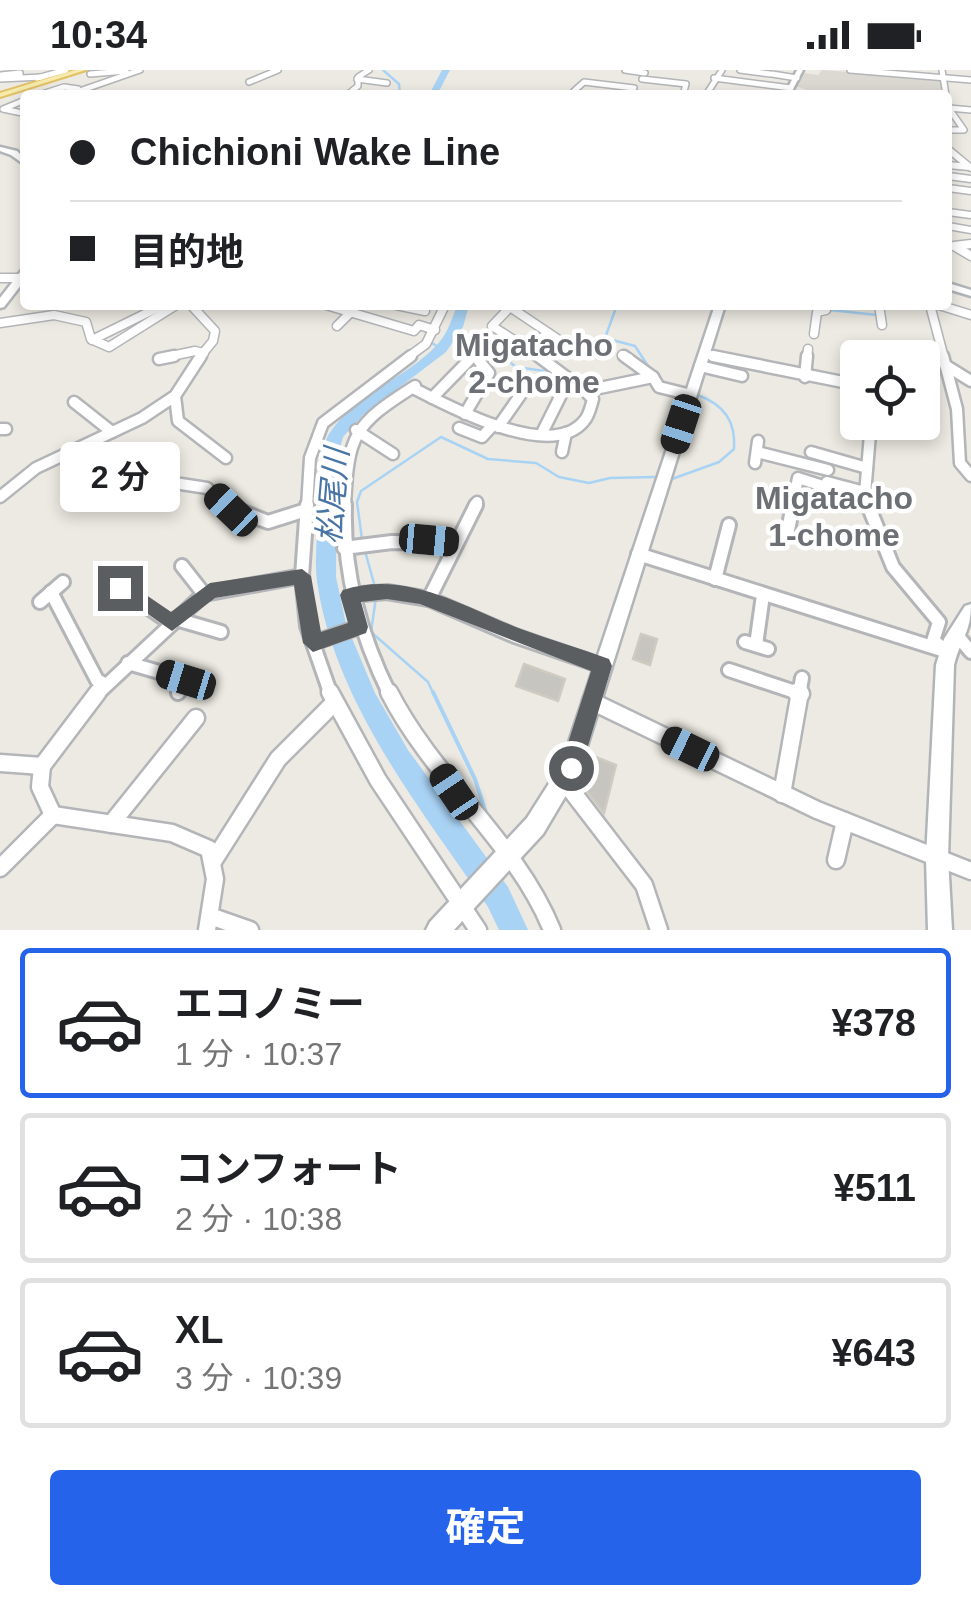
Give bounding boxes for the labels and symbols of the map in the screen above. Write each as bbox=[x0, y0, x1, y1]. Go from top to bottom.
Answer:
district label: Migatacho 2-chome bbox=[455, 327, 613, 400]
car bbox=[657, 391, 705, 457]
callout: 2 分 bbox=[60, 443, 180, 513]
water label: 松尾川 bbox=[311, 444, 355, 545]
car bbox=[199, 478, 263, 542]
district label: Migatacho 1-chome bbox=[755, 480, 913, 553]
car bbox=[398, 522, 460, 558]
route end bbox=[98, 566, 143, 611]
car bbox=[153, 657, 219, 703]
car bbox=[656, 722, 724, 776]
route start bbox=[549, 746, 594, 791]
car bbox=[425, 759, 483, 825]

